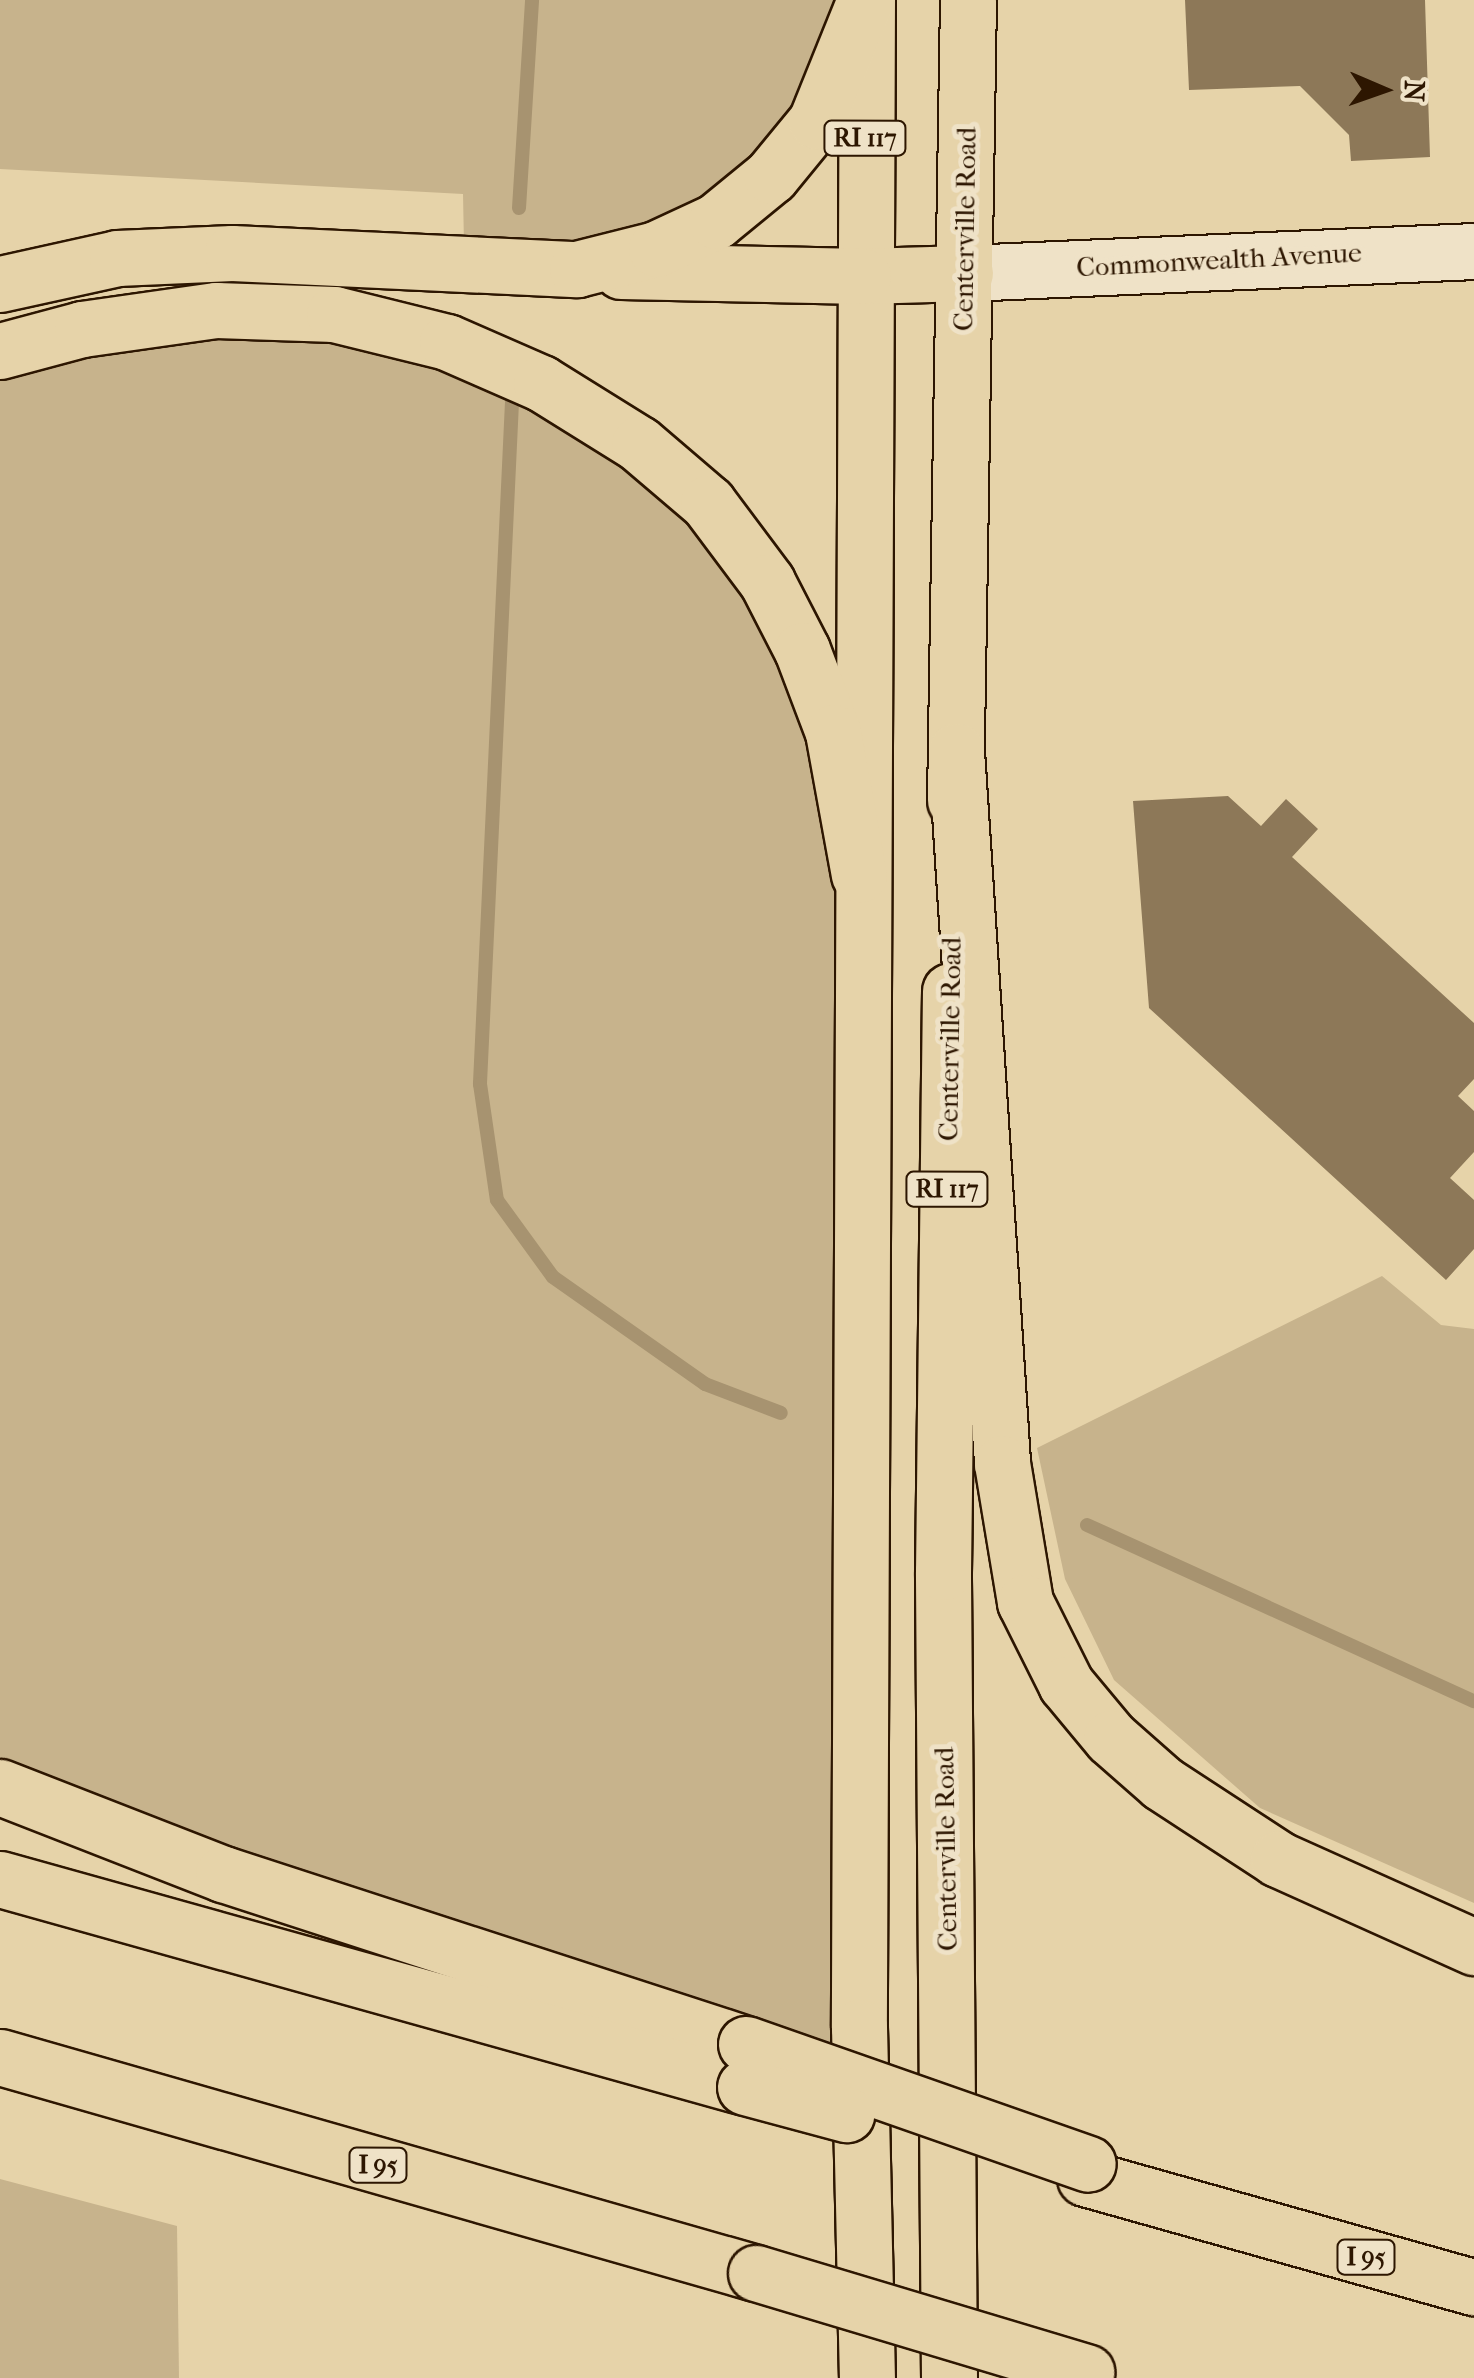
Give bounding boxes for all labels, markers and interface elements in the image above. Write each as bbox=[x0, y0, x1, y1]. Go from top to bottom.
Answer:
north arrow bbox=[1334, 40, 1434, 140]
text: N bbox=[1398, 80, 1431, 102]
road number: RI 117 bbox=[822, 118, 908, 158]
street label: Centerville Road bbox=[946, 127, 984, 331]
street label: Commonwealth Avenue bbox=[1075, 236, 1363, 284]
street label: Centerville Road bbox=[931, 937, 969, 1141]
road number: RI 117 bbox=[904, 1169, 990, 1209]
street label: Centerville Road bbox=[927, 1747, 965, 1951]
road number: I 95 bbox=[348, 2145, 408, 2185]
road number: I 95 bbox=[1336, 2237, 1396, 2277]

